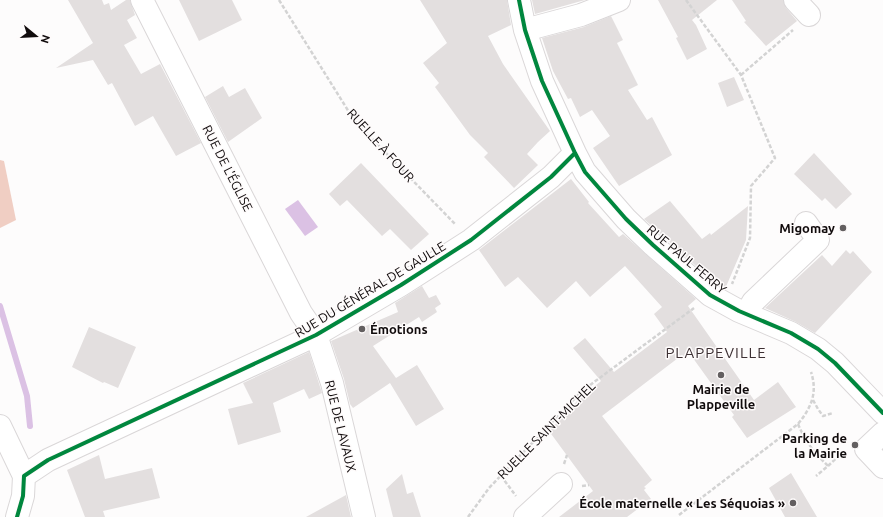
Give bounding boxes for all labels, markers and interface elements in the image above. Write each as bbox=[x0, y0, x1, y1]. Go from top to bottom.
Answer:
north arrow bbox=[16, 16, 56, 56]
text: N bbox=[39, 33, 52, 45]
street label: RUELLE À FOUR bbox=[345, 105, 418, 184]
street label: RUE DE L'ÉGLISE bbox=[200, 122, 257, 213]
place label: Migomay bbox=[779, 221, 835, 235]
street label: RUE PAUL FERRY bbox=[645, 222, 730, 297]
marker: Migomay bbox=[838, 223, 848, 233]
street label: RUE DU GÉNÉRAL DE GAULLE bbox=[292, 238, 448, 340]
place label: Émotions bbox=[370, 321, 428, 336]
marker: Émotions bbox=[357, 324, 367, 334]
district label: PLAPPEVILLE bbox=[665, 344, 767, 361]
marker: Mairie de Plappeville bbox=[716, 370, 726, 380]
street label: RUELLE SAINT-MICHEL bbox=[494, 378, 598, 482]
street label: RUE DE LAVAUX bbox=[323, 379, 359, 473]
place label: Mairie de Plappeville bbox=[687, 382, 755, 411]
place label: Parking de la Mairie bbox=[782, 431, 847, 460]
marker: Parking de la Mairie bbox=[850, 440, 860, 450]
place label: École maternelle « Les Séquoias » bbox=[579, 495, 786, 510]
marker: École maternelle « Les Séquoias » bbox=[788, 498, 798, 508]

